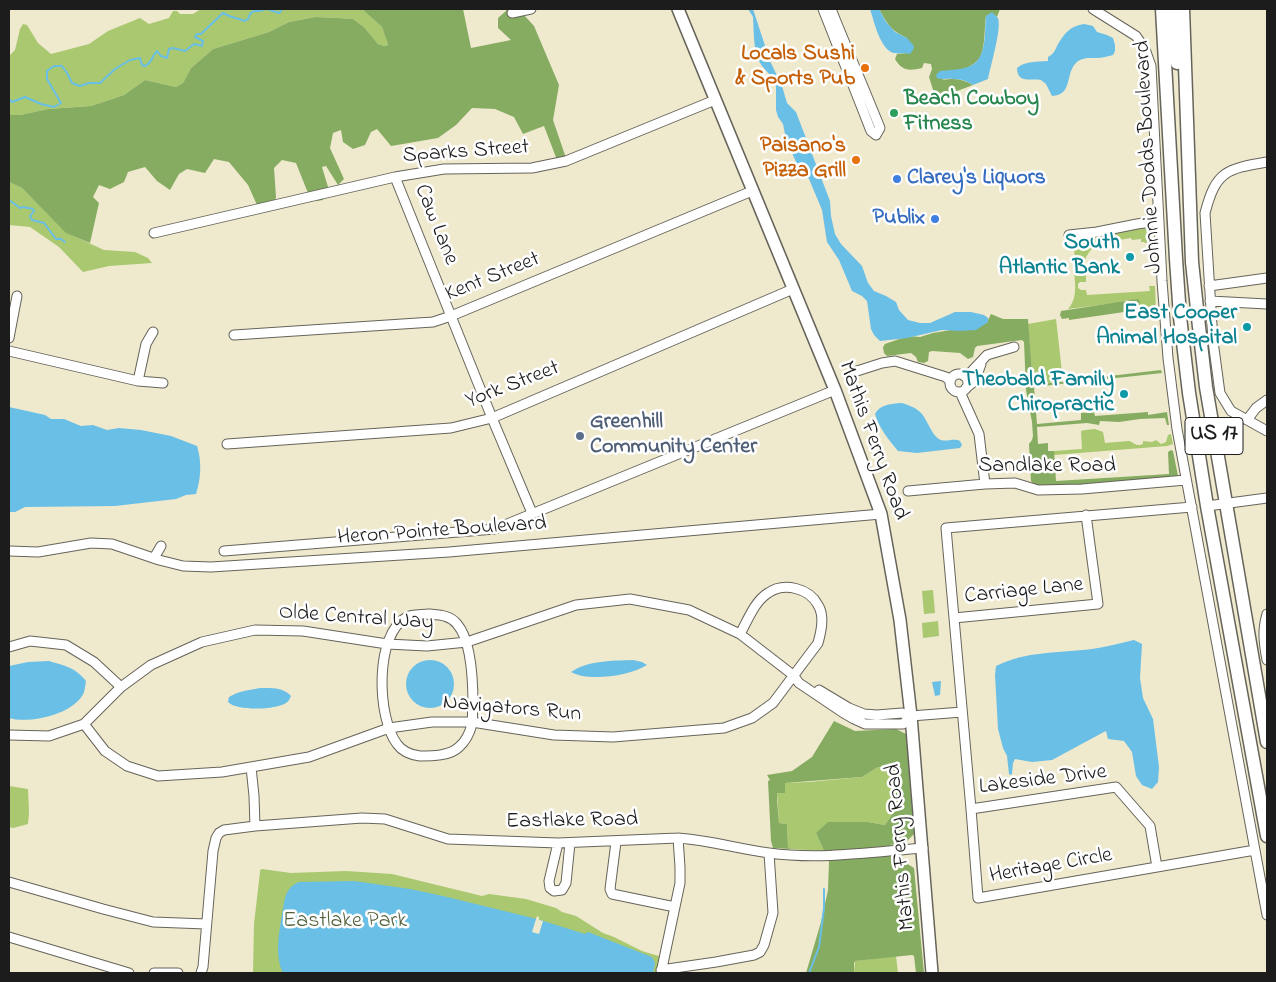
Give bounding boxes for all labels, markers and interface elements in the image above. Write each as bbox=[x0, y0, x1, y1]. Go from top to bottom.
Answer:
street label: Johnnie Dodds Boulevard bbox=[1131, 40, 1169, 274]
place label: Locals Sushi & Sports Pub bbox=[735, 42, 855, 94]
marker: Locals Sushi & Sports Pub bbox=[859, 62, 871, 74]
place label: Beach Cowboy Fitness bbox=[904, 87, 1039, 138]
marker: Beach Cowboy Fitness bbox=[888, 107, 900, 119]
place label: Paisano's Pizza Grill bbox=[760, 134, 846, 185]
street label: Sparks Street bbox=[402, 135, 530, 171]
marker: Paisano's Pizza Grill bbox=[850, 154, 862, 166]
place label: Clarey's Liquors bbox=[907, 166, 1046, 192]
marker: Clarey's Liquors bbox=[891, 173, 903, 185]
street label: Caw Lane bbox=[407, 181, 463, 269]
place label: Publix bbox=[873, 206, 925, 232]
marker: Publix bbox=[929, 213, 941, 225]
place label: South Atlantic Bank bbox=[999, 231, 1120, 282]
street label: Kent Street bbox=[442, 247, 544, 309]
marker: South Atlantic Bank bbox=[1124, 251, 1136, 263]
place label: East Cooper Animal Hospital bbox=[1096, 301, 1237, 352]
marker: East Cooper Animal Hospital bbox=[1241, 321, 1253, 333]
street label: York Street bbox=[462, 356, 564, 416]
street label: Mathis Ferry Road bbox=[831, 358, 913, 524]
place label: Theobald Family Chiropractic bbox=[962, 368, 1114, 420]
marker: Theobald Family Chiropractic bbox=[1118, 388, 1130, 400]
place label: Greenhill Community Center bbox=[590, 410, 757, 462]
road number: US 17 bbox=[1185, 418, 1243, 454]
marker: Greenhill Community Center bbox=[574, 430, 586, 442]
street label: Sandlake Road bbox=[978, 454, 1116, 480]
street label: Heron Pointe Boulevard bbox=[337, 512, 547, 552]
street label: Carriage Lane bbox=[963, 573, 1085, 611]
street label: Olde Central Way bbox=[278, 600, 434, 638]
street label: Navigators Run bbox=[442, 691, 582, 729]
street label: Lakeside Drive bbox=[978, 760, 1108, 802]
street label: Mathis Ferry Road bbox=[882, 763, 922, 931]
street label: Eastlake Road bbox=[506, 808, 638, 836]
street label: Heritage Circle bbox=[988, 843, 1114, 891]
park label: Eastlake Park bbox=[283, 909, 407, 935]

